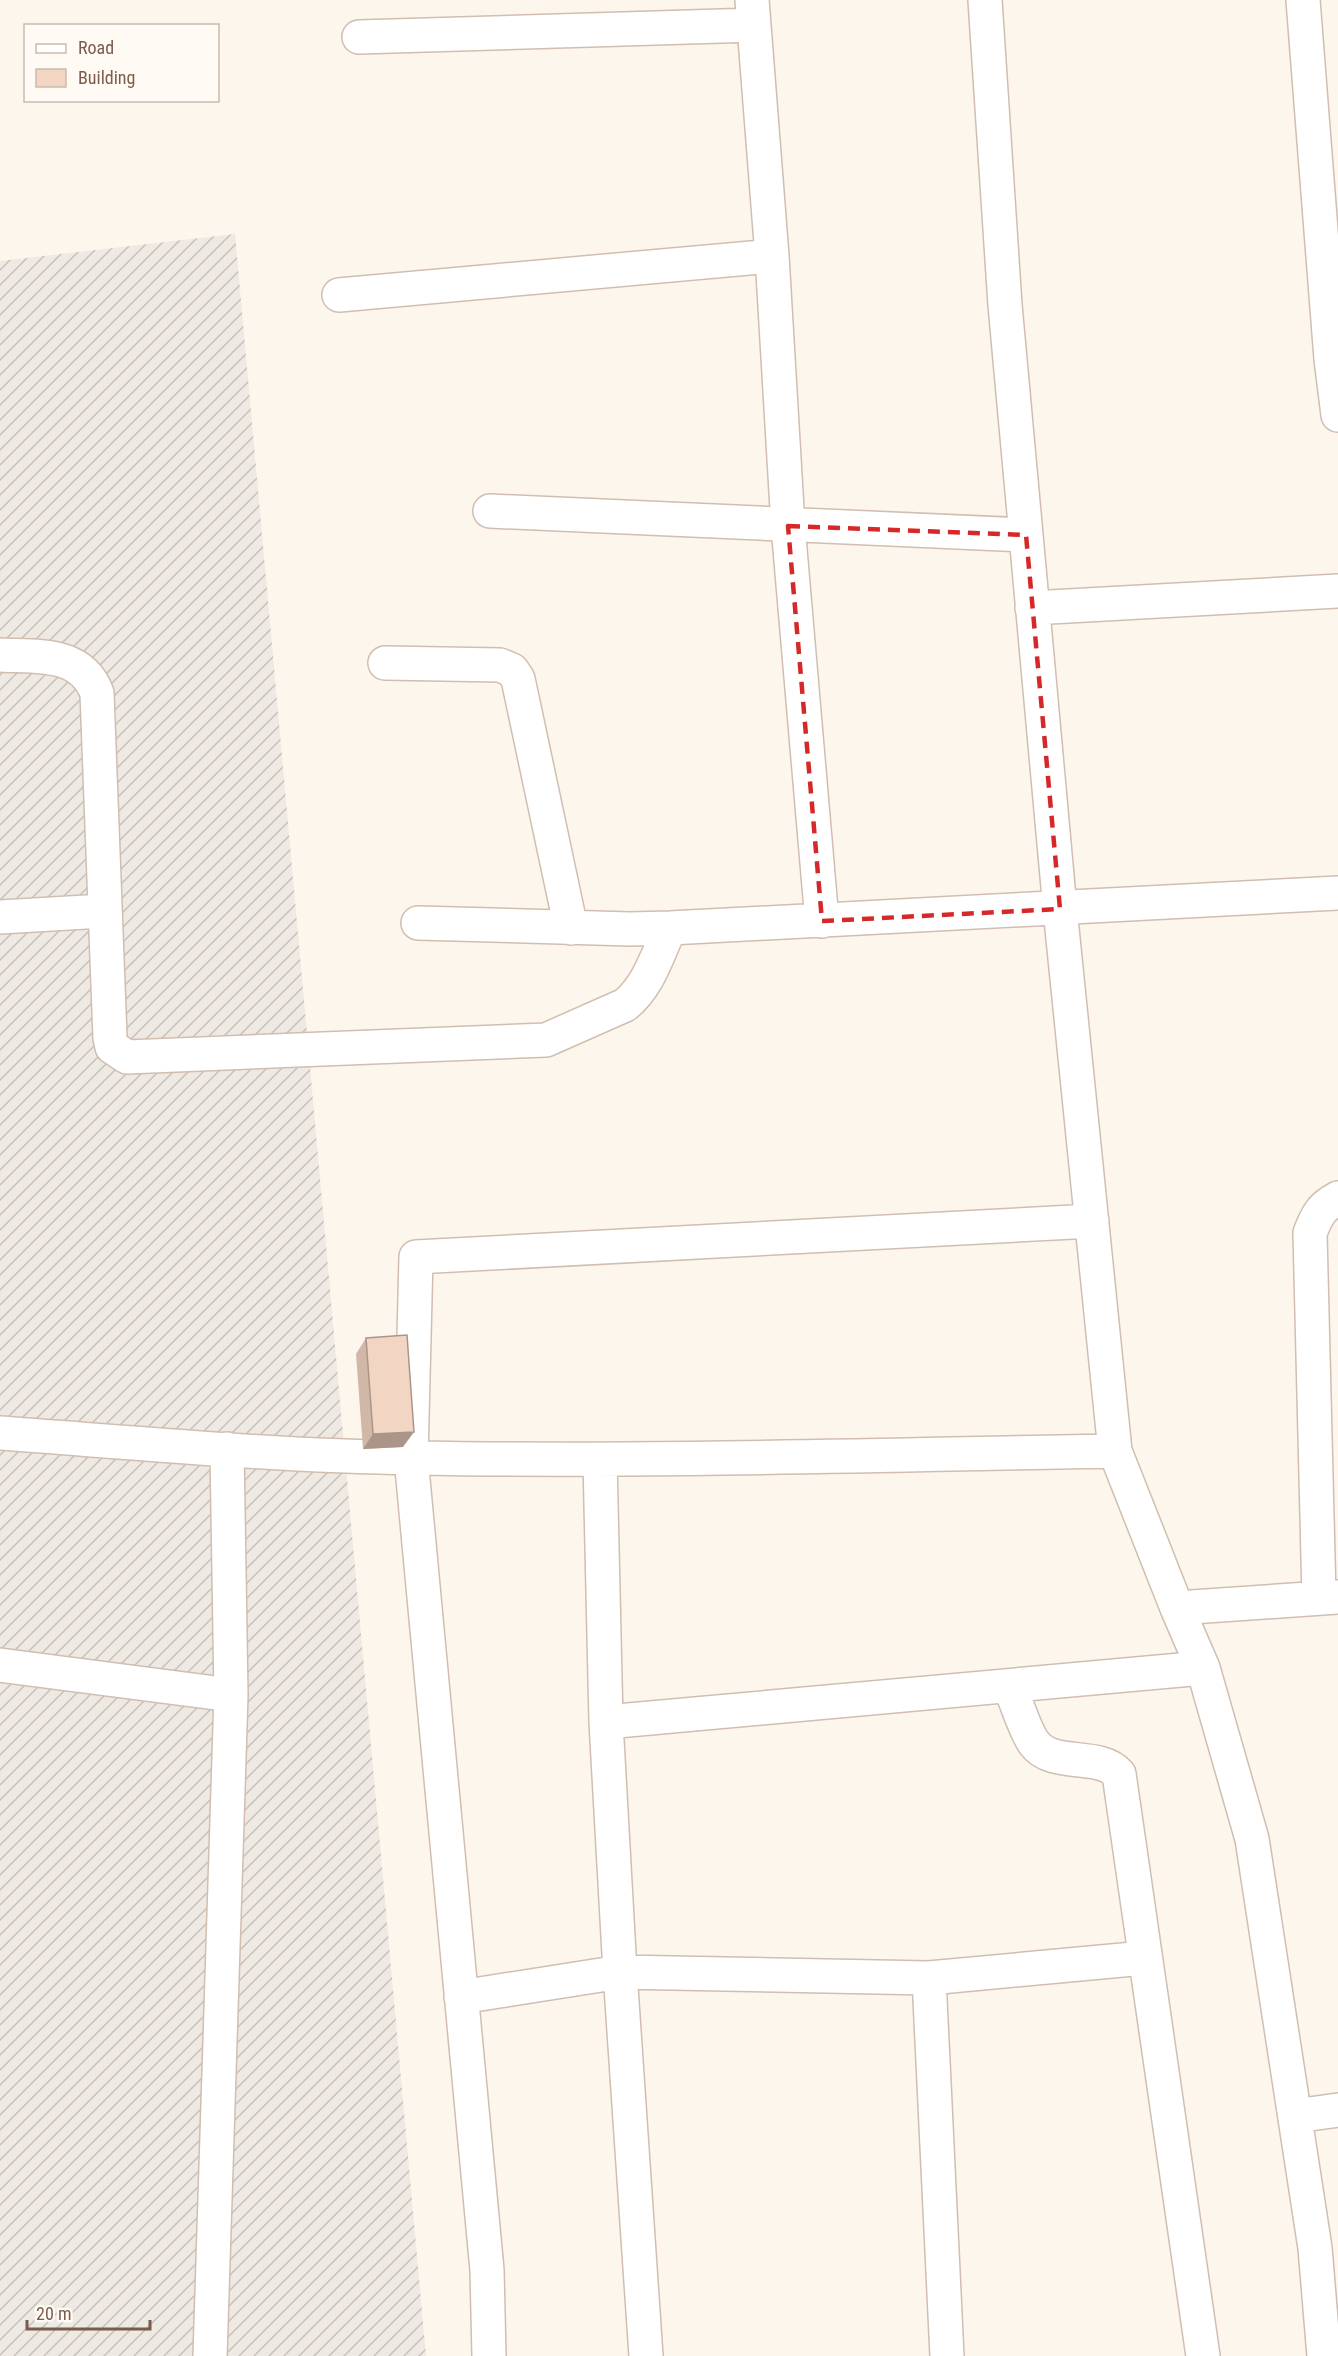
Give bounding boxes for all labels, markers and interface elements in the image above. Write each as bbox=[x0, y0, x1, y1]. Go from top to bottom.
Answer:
legend bbox=[24, 24, 219, 102]
text: Road bbox=[78, 37, 114, 58]
text: Building bbox=[78, 67, 135, 88]
scale bar bbox=[27, 2293, 150, 2331]
text: 20 m bbox=[36, 2303, 71, 2324]

